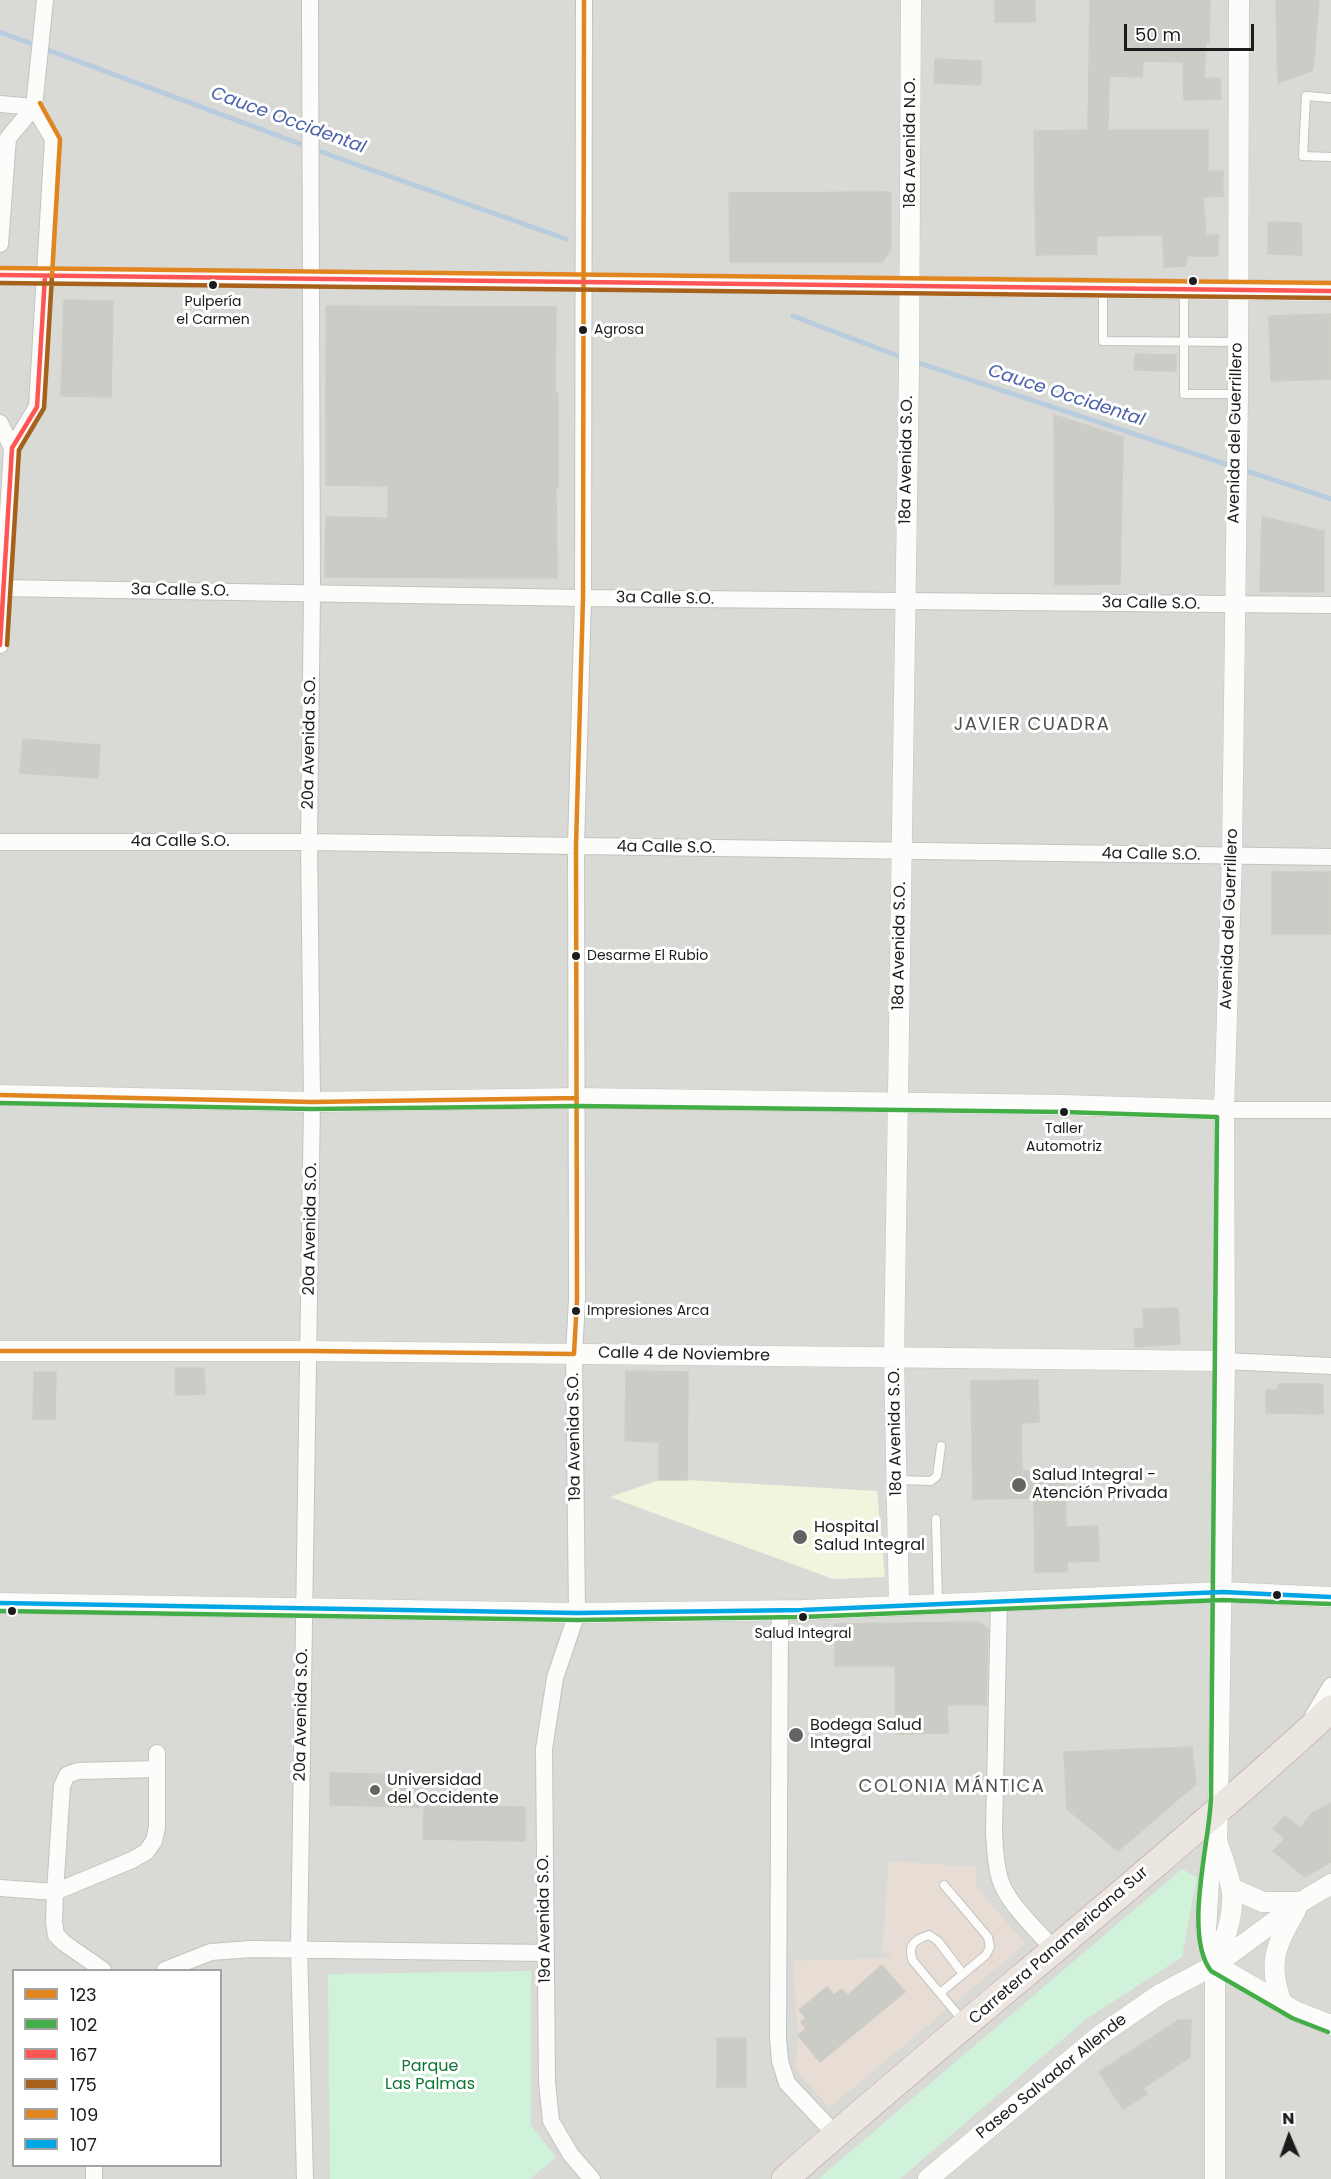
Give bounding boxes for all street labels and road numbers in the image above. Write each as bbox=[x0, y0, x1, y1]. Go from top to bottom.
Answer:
street label: 18a Avenida N.O. bbox=[901, 78, 921, 208]
street label: Avenida del Guerrillero bbox=[1225, 342, 1247, 524]
street label: 18a Avenida S.O. bbox=[896, 395, 918, 525]
street label: 3a Calle S.O. bbox=[131, 581, 229, 601]
street label: 3a Calle S.O. bbox=[616, 589, 714, 609]
street label: 3a Calle S.O. bbox=[1102, 594, 1200, 614]
street label: 20a Avenida S.O. bbox=[299, 676, 321, 810]
street label: Avenida del Guerrillero bbox=[1217, 828, 1243, 1010]
street label: 4a Calle S.O. bbox=[130, 832, 230, 852]
street label: 4a Calle S.O. bbox=[616, 838, 716, 858]
street label: 4a Calle S.O. bbox=[1101, 845, 1201, 865]
street label: 18a Avenida S.O. bbox=[889, 881, 911, 1011]
street label: 20a Avenida S.O. bbox=[300, 1162, 322, 1296]
street label: Calle 4 de Noviembre bbox=[598, 1344, 770, 1366]
street label: 18a Avenida S.O. bbox=[885, 1367, 907, 1497]
street label: 19a Avenida S.O. bbox=[564, 1372, 586, 1502]
street label: 20a Avenida S.O. bbox=[291, 1648, 313, 1782]
street label: 19a Avenida S.O. bbox=[534, 1854, 556, 1984]
street label: Carretera Panamericana Sur bbox=[966, 1863, 1152, 2029]
street label: Paseo Salvador Allende bbox=[973, 2010, 1131, 2144]

